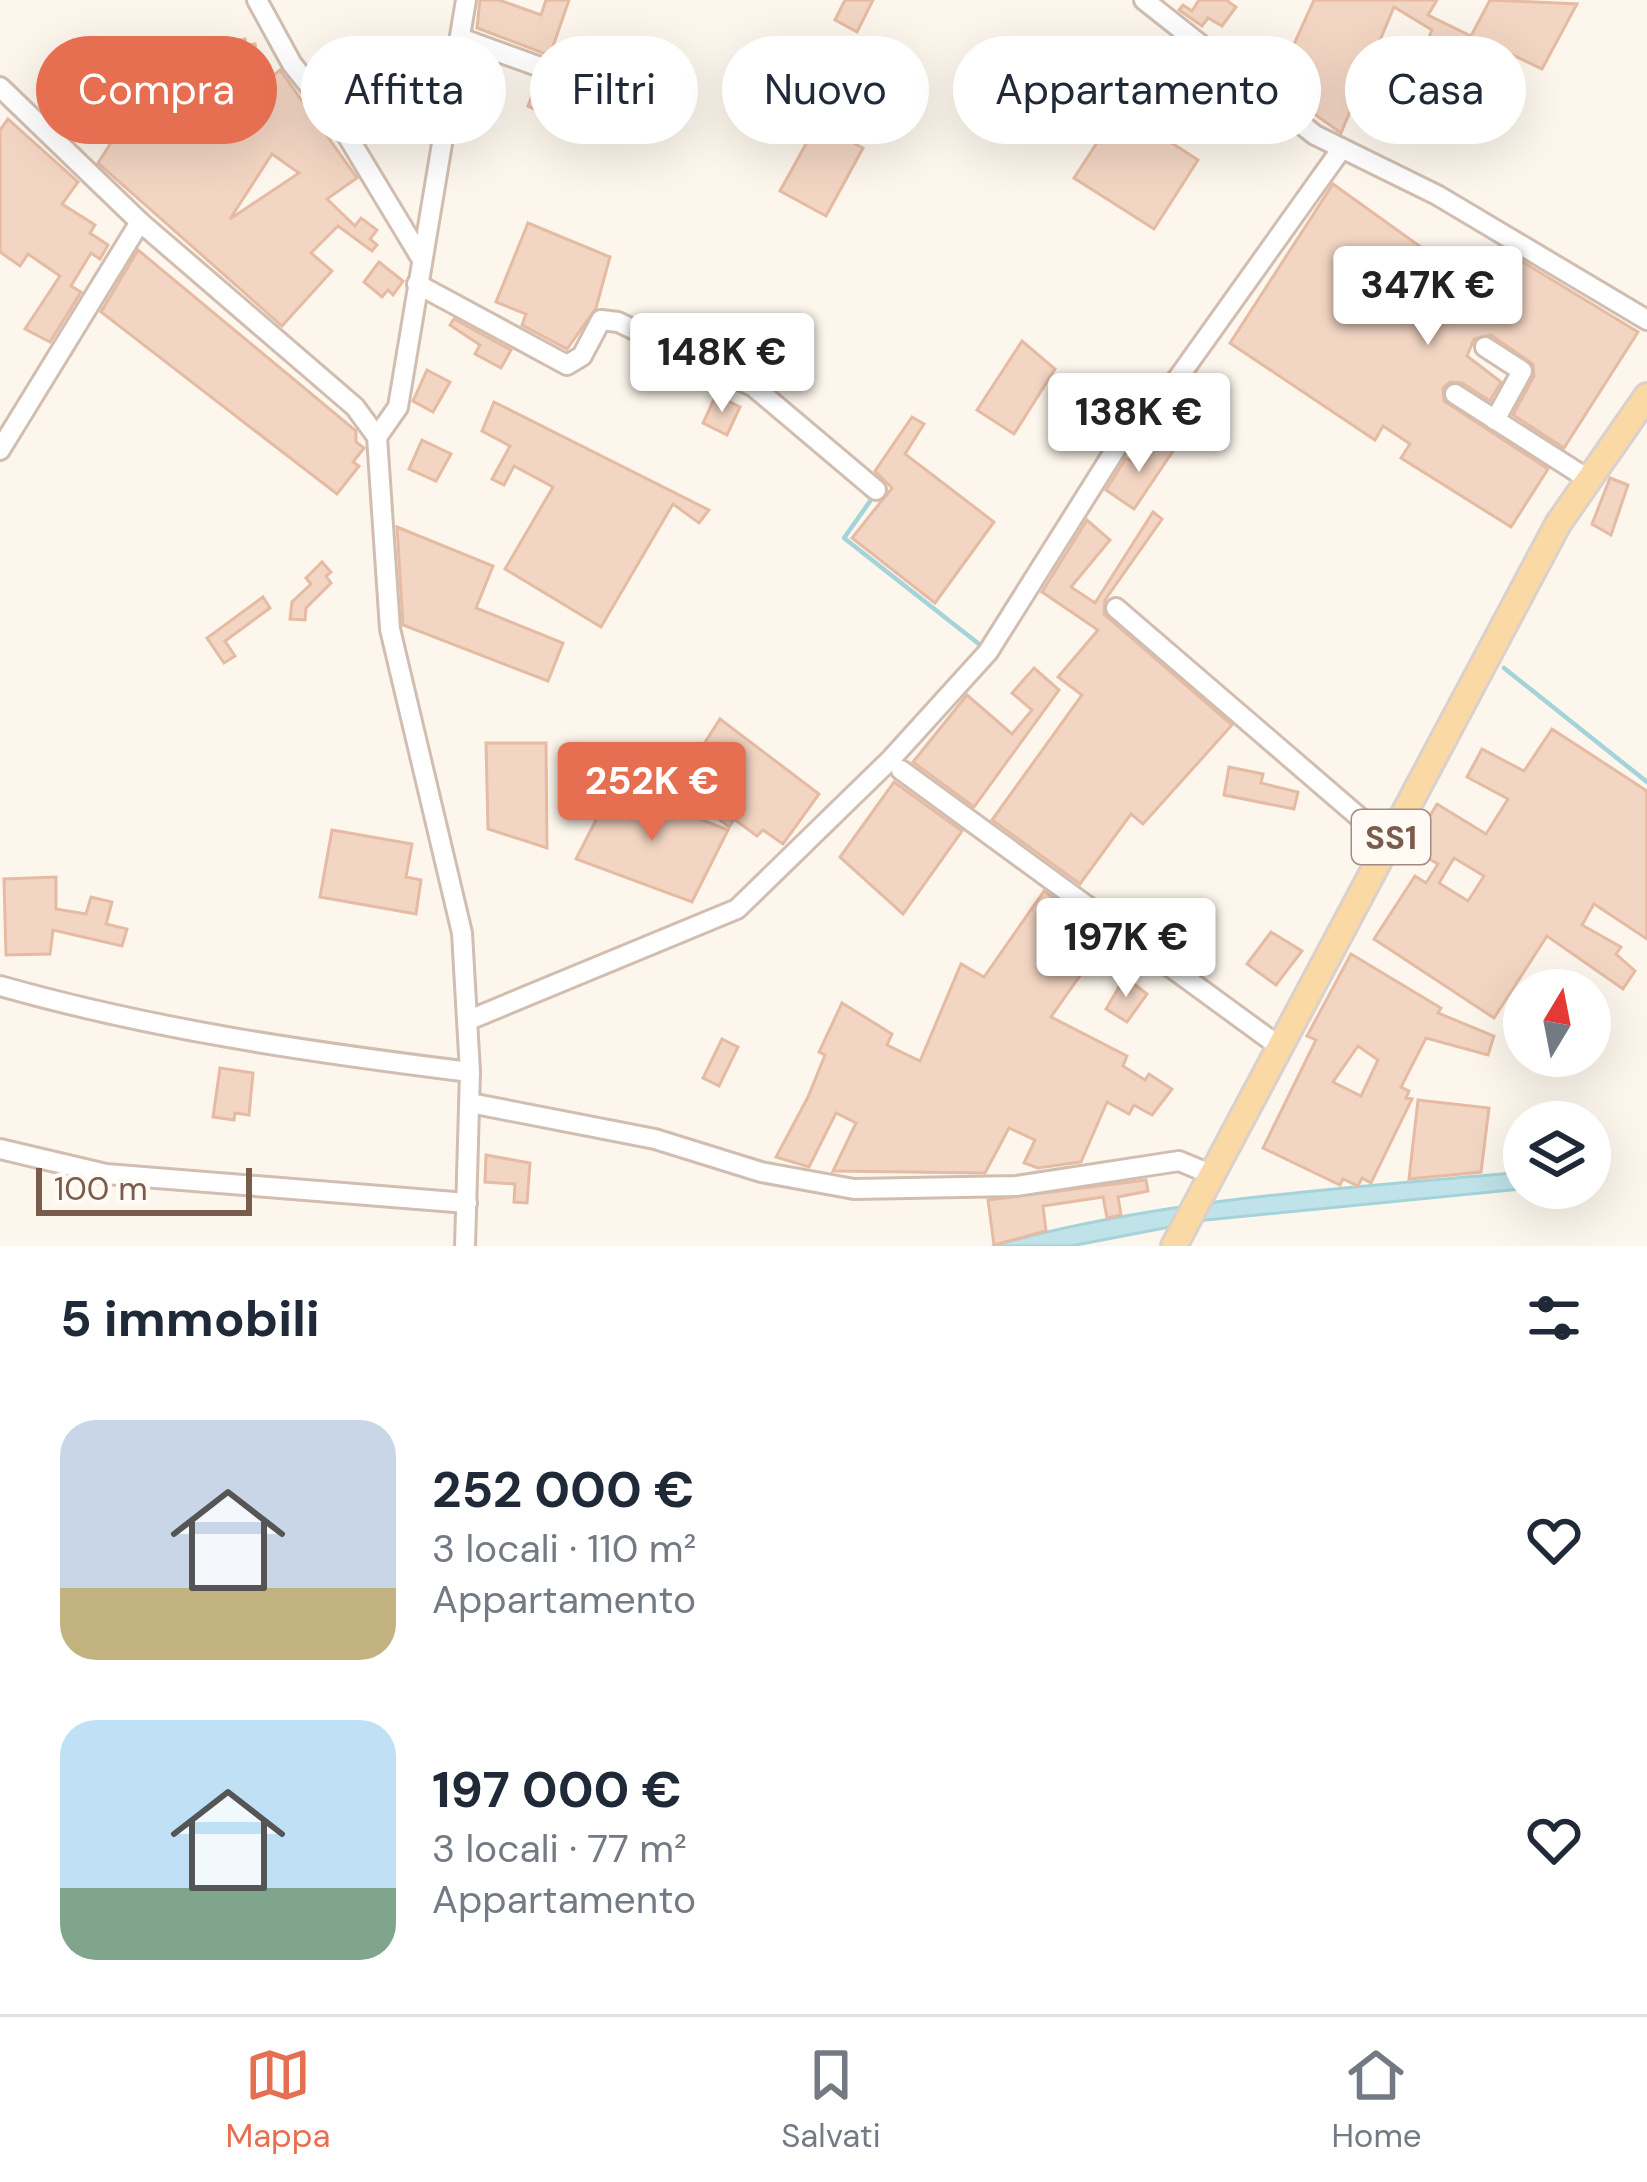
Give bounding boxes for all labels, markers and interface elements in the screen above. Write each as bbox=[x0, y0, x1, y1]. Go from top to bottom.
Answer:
chip: Compra bbox=[36, 36, 277, 144]
chip: Affitta bbox=[301, 36, 506, 144]
chip: Filtri bbox=[530, 36, 698, 144]
chip: Nuovo bbox=[722, 36, 929, 144]
chip: Appartamento bbox=[953, 36, 1321, 144]
chip: Casa bbox=[1345, 36, 1526, 144]
pin: 347K € bbox=[1330, 246, 1526, 348]
text: 347K € bbox=[1360, 259, 1496, 310]
pin: 148K € bbox=[624, 313, 820, 415]
text: 148K € bbox=[657, 326, 787, 377]
pin: 138K € bbox=[1041, 373, 1237, 475]
text: 138K € bbox=[1075, 386, 1203, 437]
pin: 252K € bbox=[554, 742, 750, 844]
text: 252K € bbox=[585, 755, 719, 806]
road number: SS1 bbox=[1352, 810, 1430, 864]
pin: 197K € bbox=[1028, 898, 1224, 1000]
text: 197K € bbox=[1064, 911, 1188, 962]
north arrow bbox=[1503, 969, 1611, 1077]
map controls bbox=[1503, 969, 1611, 1209]
button: layers bbox=[1503, 1101, 1611, 1209]
scale bar bbox=[36, 1162, 252, 1215]
text: 100 m bbox=[54, 1167, 148, 1210]
text: 5 immobili bbox=[60, 1285, 320, 1352]
icon: filters bbox=[1521, 1285, 1587, 1351]
text: 252 000 € bbox=[432, 1456, 694, 1523]
icon: home bbox=[156, 1468, 300, 1612]
icon: heart bbox=[1521, 1507, 1587, 1573]
text: 3 locali · 110 m² bbox=[432, 1523, 696, 1574]
text: Appartamento bbox=[432, 1574, 696, 1625]
text: 197 000 € bbox=[432, 1756, 682, 1823]
icon: home bbox=[156, 1768, 300, 1912]
icon: heart bbox=[1521, 1807, 1587, 1873]
text: 3 locali · 77 m² bbox=[432, 1823, 687, 1874]
text: Appartamento bbox=[432, 1874, 696, 1925]
tab: Mappa bbox=[225, 2042, 330, 2157]
tab: Salvati bbox=[781, 2042, 881, 2157]
tab: Home bbox=[1331, 2042, 1422, 2157]

